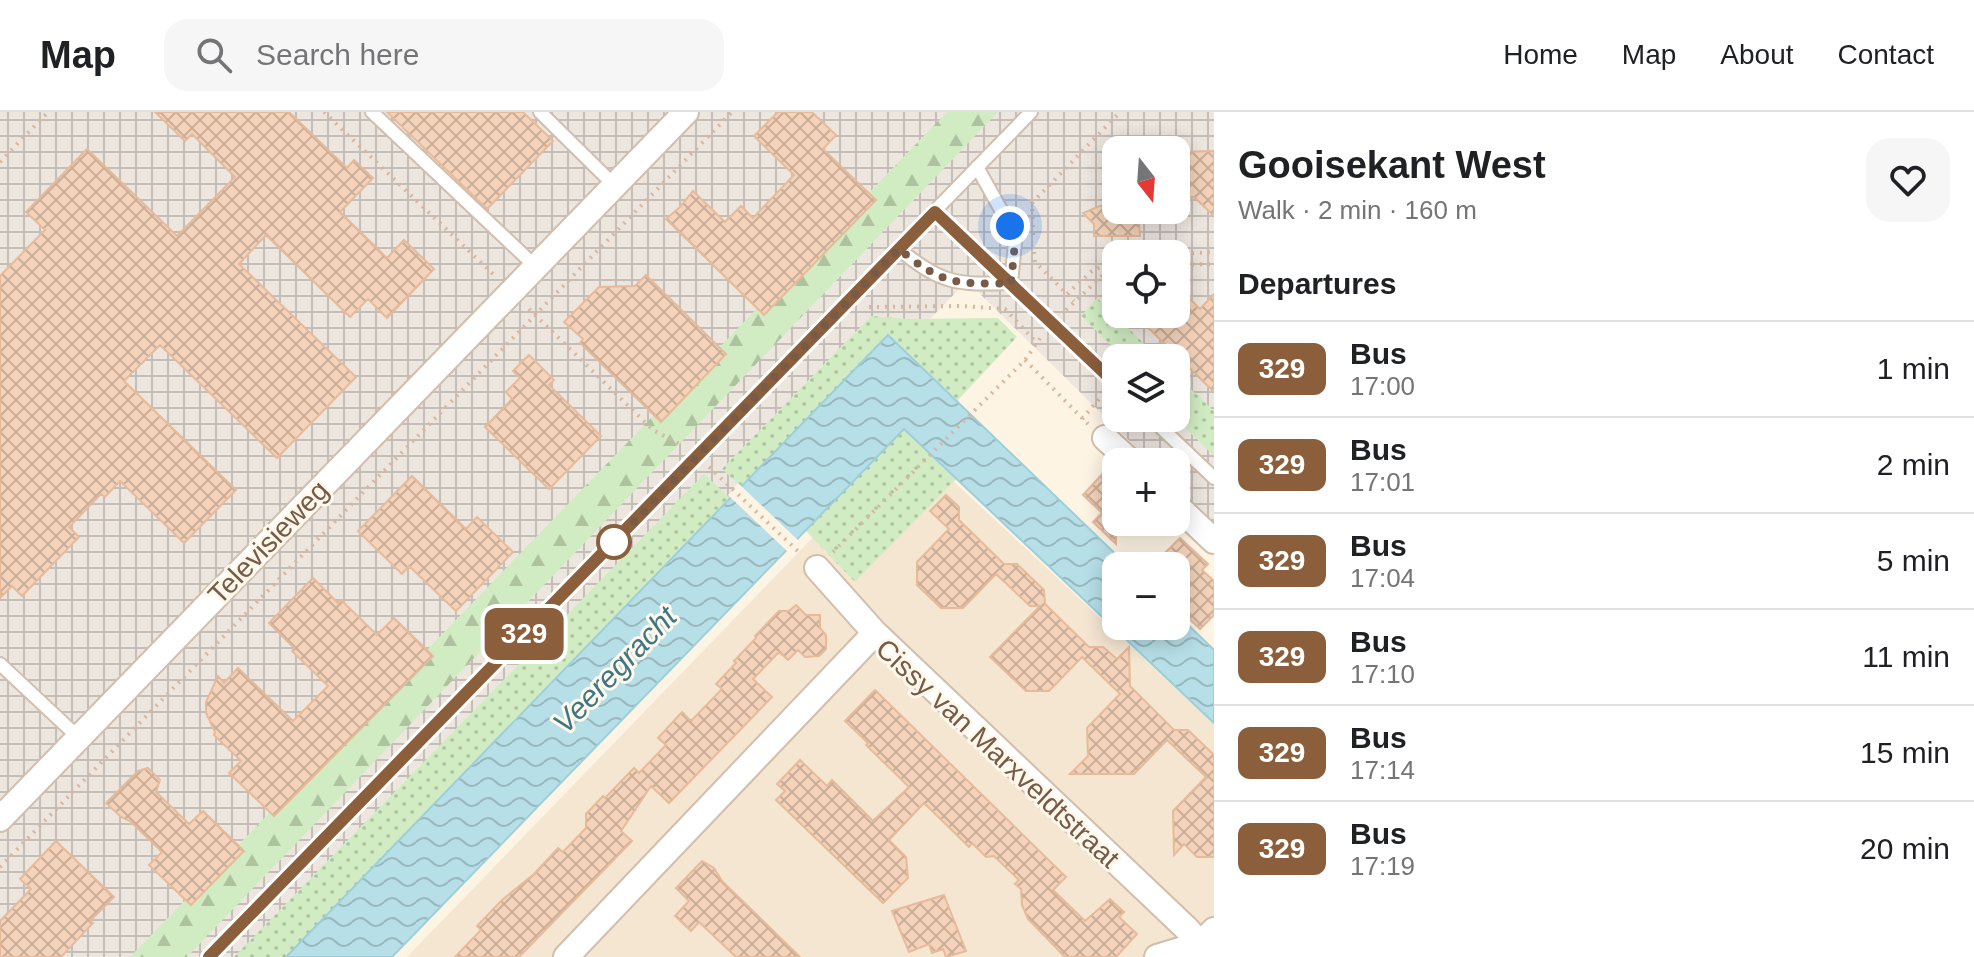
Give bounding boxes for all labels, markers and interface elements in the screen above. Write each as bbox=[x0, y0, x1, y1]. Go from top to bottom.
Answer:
search box bbox=[164, 19, 724, 91]
icon: search bbox=[192, 33, 236, 77]
text: Map bbox=[40, 34, 116, 76]
text: Search here bbox=[256, 38, 419, 71]
text: Home bbox=[1503, 39, 1578, 70]
text: Map bbox=[1622, 39, 1676, 70]
text: About bbox=[1720, 39, 1794, 70]
text: Contact bbox=[1838, 39, 1934, 70]
north arrow bbox=[1102, 136, 1190, 224]
map controls bbox=[1102, 136, 1190, 640]
button: heart bbox=[1866, 138, 1950, 222]
text: Gooisekant West bbox=[1238, 144, 1546, 186]
text: Walk · 2 min · 160 m bbox=[1238, 195, 1477, 225]
your location bbox=[990, 206, 1030, 246]
button: locate bbox=[1102, 240, 1190, 328]
text: Departures bbox=[1238, 267, 1396, 300]
text: Bus bbox=[1350, 337, 1407, 370]
button: layers bbox=[1102, 344, 1190, 432]
text: 1 min bbox=[1877, 352, 1950, 385]
text: 329 bbox=[1259, 353, 1305, 384]
text: 17:00 bbox=[1350, 371, 1415, 401]
text: Bus bbox=[1350, 433, 1407, 466]
button: + bbox=[1102, 448, 1190, 536]
text: 2 min bbox=[1877, 448, 1950, 481]
text: 329 bbox=[1259, 449, 1305, 480]
text: 17:01 bbox=[1350, 467, 1415, 497]
street label: Televisieweg bbox=[202, 474, 335, 610]
unlabelled marker bbox=[597, 525, 631, 559]
text: Bus bbox=[1350, 529, 1407, 562]
text: 5 min bbox=[1877, 544, 1950, 577]
text: 329 bbox=[1259, 545, 1305, 576]
button: − bbox=[1102, 552, 1190, 640]
text: 17:04 bbox=[1350, 563, 1415, 593]
water label: Veeregracht bbox=[546, 599, 684, 739]
line badge: 329 bbox=[478, 608, 570, 660]
text: 329 bbox=[501, 618, 547, 649]
text: Bus bbox=[1350, 625, 1407, 658]
street label: Cissy van Marxveldtstraat bbox=[870, 633, 1126, 874]
text: 11 min bbox=[1862, 640, 1950, 673]
text: 329 bbox=[1259, 641, 1305, 672]
text: 17:10 bbox=[1350, 659, 1415, 689]
text: Bus bbox=[1350, 721, 1407, 754]
text: 15 min bbox=[1860, 736, 1950, 769]
text: 329 bbox=[1259, 737, 1305, 768]
text: 17:14 bbox=[1350, 755, 1415, 785]
text: Bus bbox=[1350, 817, 1407, 850]
text: 20 min bbox=[1860, 832, 1950, 865]
text: 329 bbox=[1259, 833, 1305, 864]
text: 17:19 bbox=[1350, 851, 1415, 881]

